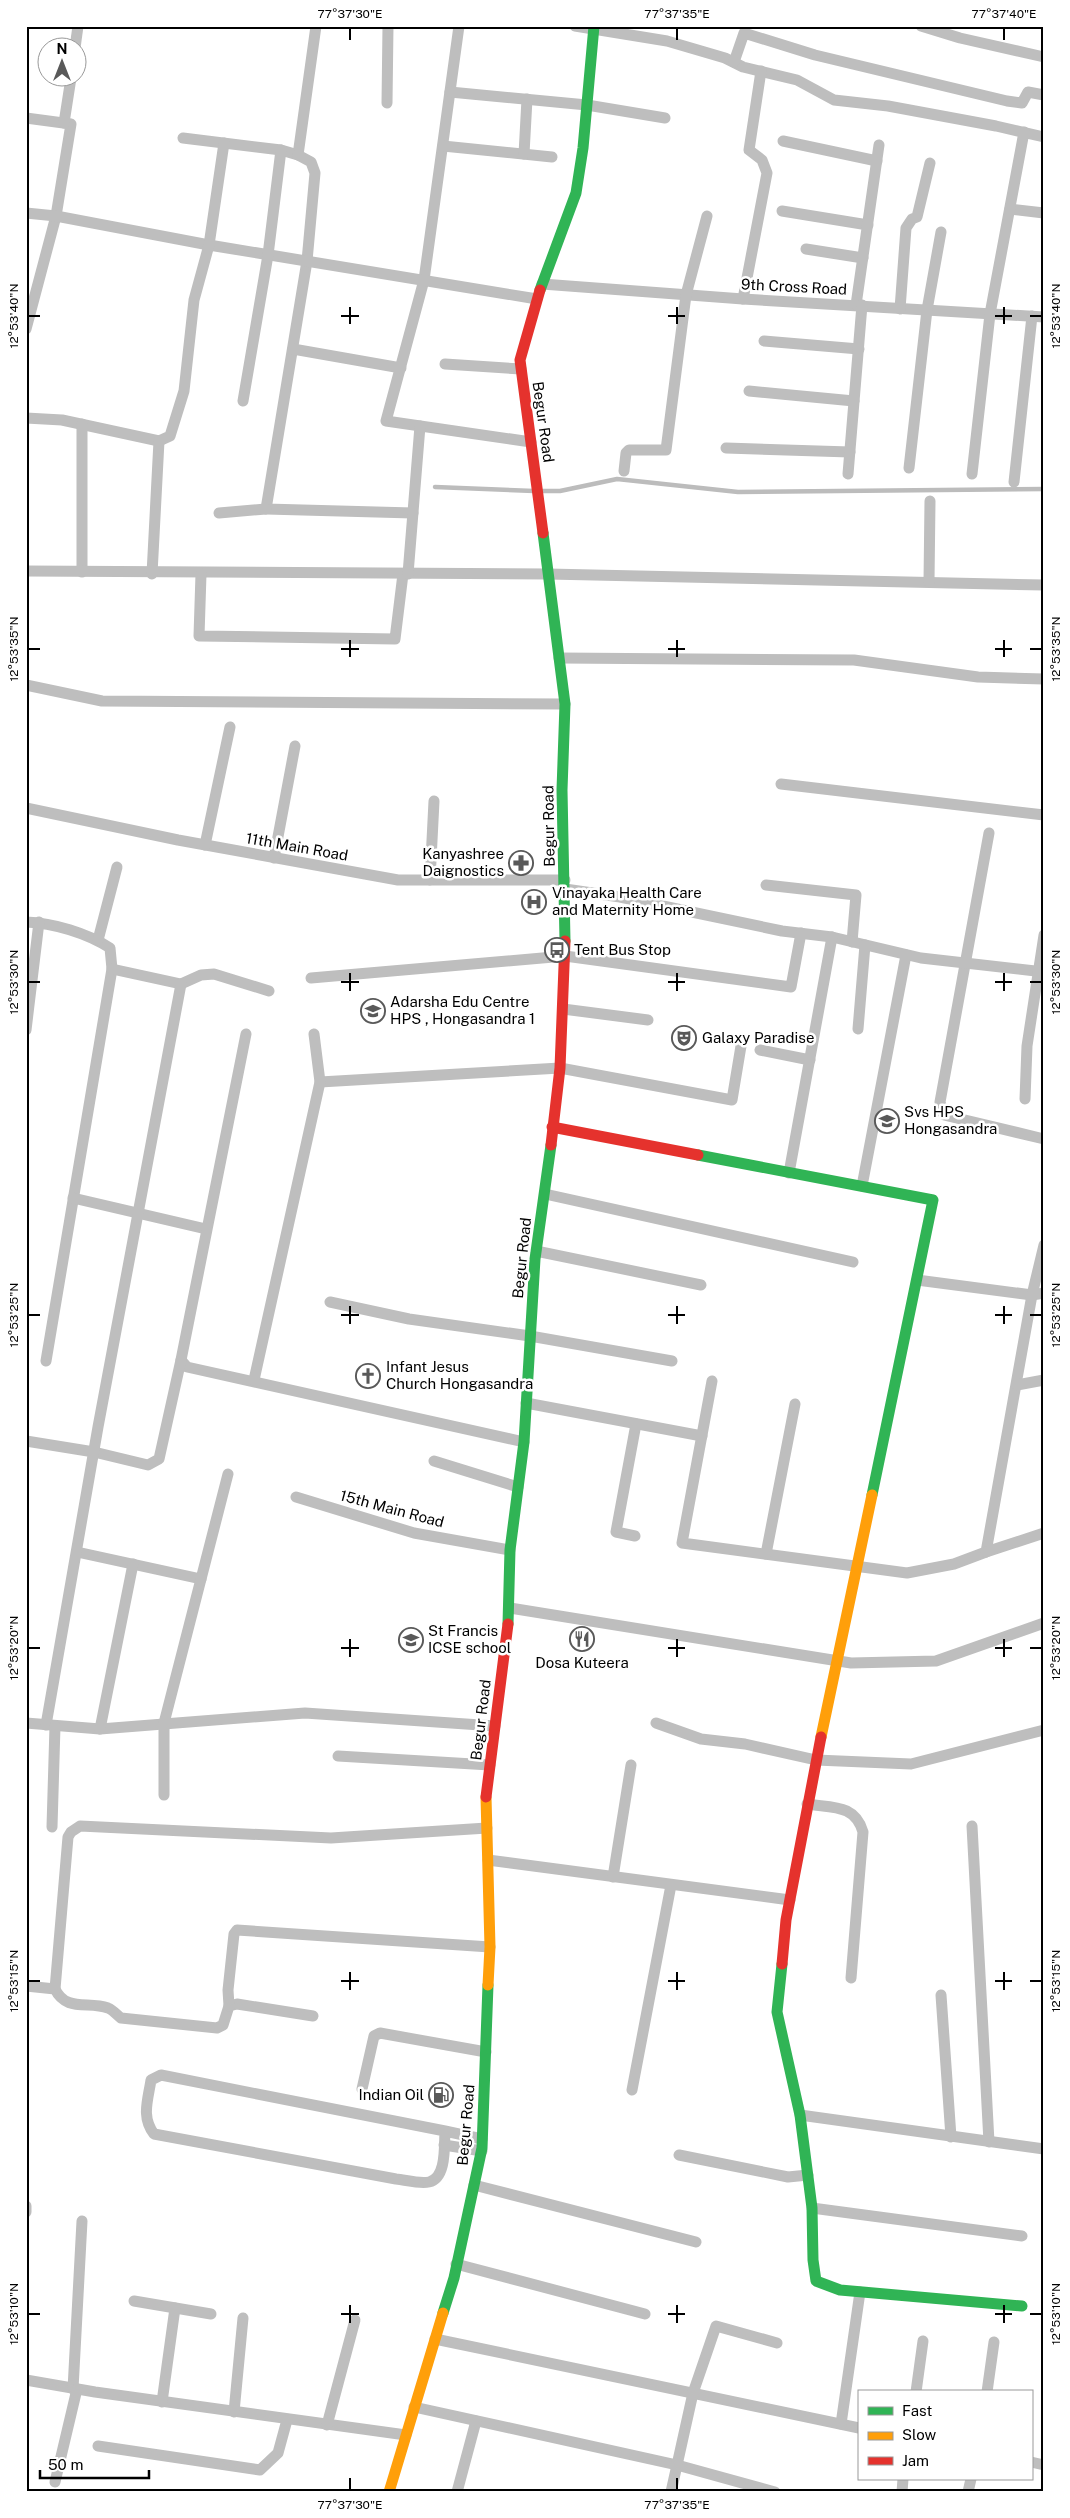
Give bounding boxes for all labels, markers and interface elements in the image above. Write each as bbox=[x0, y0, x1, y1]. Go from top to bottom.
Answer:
text: 77°37'30"E bbox=[317, 7, 383, 21]
text: 77°37'35"E bbox=[644, 7, 710, 21]
text: 77°37'40"E bbox=[971, 7, 1037, 21]
north arrow bbox=[38, 38, 88, 88]
text: N bbox=[57, 41, 67, 57]
street label: 9th Cross Road bbox=[741, 275, 848, 298]
text: 12°53'40"N bbox=[7, 284, 21, 348]
text: 12°53'40"N bbox=[1049, 284, 1063, 348]
street label: Begur Road bbox=[529, 380, 558, 463]
text: 12°53'35"N bbox=[7, 616, 21, 682]
text: 12°53'35"N bbox=[1049, 616, 1063, 682]
street label: Begur Road bbox=[539, 785, 558, 867]
street label: 11th Main Road bbox=[245, 829, 350, 864]
place label: Kanyashree Daignostics bbox=[422, 845, 504, 879]
pharmacy icon: Kanyashree Daignostics bbox=[508, 850, 534, 876]
place label: Vinayaka Health Care and Maternity Home bbox=[552, 884, 702, 918]
hospital icon: Vinayaka Health Care and Maternity Home bbox=[521, 889, 547, 915]
bus stop icon: Tent Bus Stop bbox=[544, 937, 570, 963]
place label: Tent Bus Stop bbox=[574, 941, 671, 958]
text: 12°53'30"N bbox=[7, 950, 21, 1014]
text: 12°53'30"N bbox=[1049, 950, 1063, 1014]
place label: Adarsha Edu Centre HPS , Hongasandra 1 bbox=[390, 993, 535, 1027]
school or university icon: Adarsha Edu Centre HPS , Hongasandra 1 bbox=[360, 998, 386, 1024]
theatre icon: Galaxy Paradise bbox=[671, 1025, 697, 1051]
place label: Galaxy Paradise bbox=[702, 1029, 814, 1046]
place label: Svs HPS Hongasandra bbox=[904, 1103, 997, 1137]
school or university icon: Svs HPS Hongasandra bbox=[874, 1108, 900, 1134]
street label: Begur Road bbox=[509, 1217, 534, 1299]
text: 12°53'25"N bbox=[7, 1283, 21, 1347]
text: 12°53'25"N bbox=[1049, 1283, 1063, 1347]
place label: Infant Jesus Church Hongasandra bbox=[386, 1358, 533, 1392]
church icon: Infant Jesus Church Hongasandra bbox=[355, 1363, 381, 1389]
street label: 15th Main Road bbox=[338, 1486, 446, 1531]
text: 12°53'20"N bbox=[7, 1616, 21, 1680]
text: 12°53'20"N bbox=[1049, 1616, 1063, 1680]
place label: St Francis ICSE school bbox=[428, 1622, 511, 1656]
restaurant icon: Dosa Kuteera bbox=[569, 1626, 595, 1652]
school or university icon: St Francis ICSE school bbox=[398, 1627, 424, 1653]
place label: Dosa Kuteera bbox=[535, 1654, 629, 1671]
street label: Begur Road bbox=[467, 1678, 494, 1761]
text: 12°53'15"N bbox=[7, 1950, 21, 2012]
text: 12°53'15"N bbox=[1049, 1950, 1063, 2012]
fuel station icon: Indian Oil bbox=[428, 2082, 454, 2108]
street label: Begur Road bbox=[453, 2084, 478, 2166]
place label: Indian Oil bbox=[358, 2086, 424, 2103]
text: 12°53'10"N bbox=[7, 2283, 21, 2345]
text: 12°53'10"N bbox=[1049, 2283, 1063, 2345]
legend bbox=[858, 2390, 1032, 2480]
text: Fast bbox=[902, 2402, 932, 2419]
text: Slow bbox=[902, 2426, 937, 2443]
scale bar bbox=[40, 2448, 149, 2480]
text: Jam bbox=[902, 2452, 929, 2469]
text: 50 m bbox=[48, 2456, 83, 2473]
text: 77°37'30"E bbox=[317, 2498, 383, 2512]
text: 77°37'35"E bbox=[644, 2498, 710, 2512]

